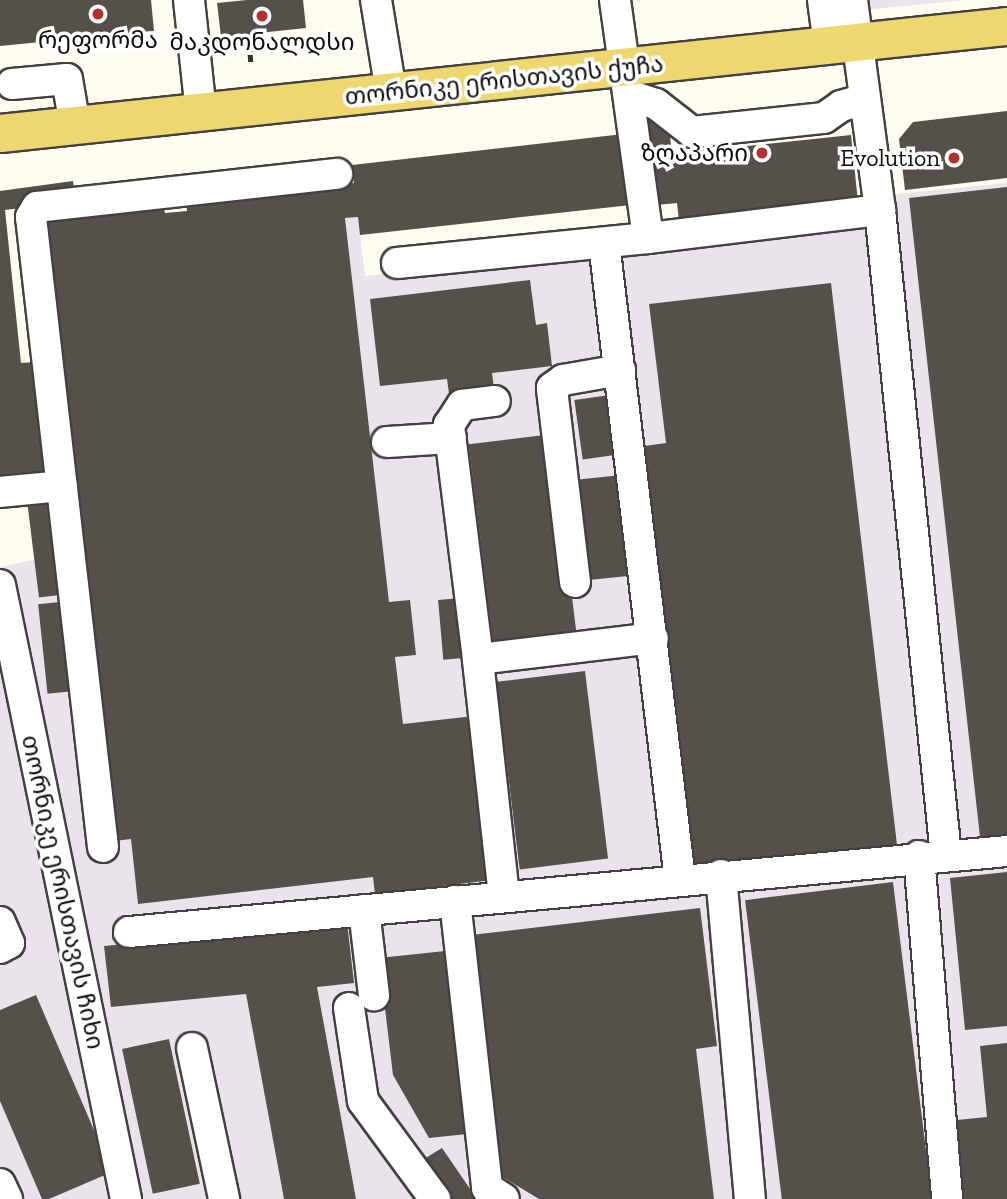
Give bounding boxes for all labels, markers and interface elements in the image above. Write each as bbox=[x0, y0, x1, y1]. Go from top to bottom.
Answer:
marker: რეფორმა bbox=[90, 6, 106, 22]
marker: მაკდონალდსი bbox=[254, 8, 270, 24]
place label: რეფორმა bbox=[38, 26, 158, 54]
place label: მაკდონალდსი bbox=[170, 28, 354, 56]
street label: თორნიკე ერისთავის ქუჩა bbox=[343, 49, 665, 111]
place label: ზღაპარი bbox=[641, 139, 748, 167]
place label: Evolution bbox=[840, 144, 940, 172]
marker: ზღაპარი bbox=[754, 145, 770, 161]
marker: Evolution bbox=[946, 150, 962, 166]
street label: თორნიკე ერისთავის ჩიხი bbox=[16, 732, 110, 1052]

